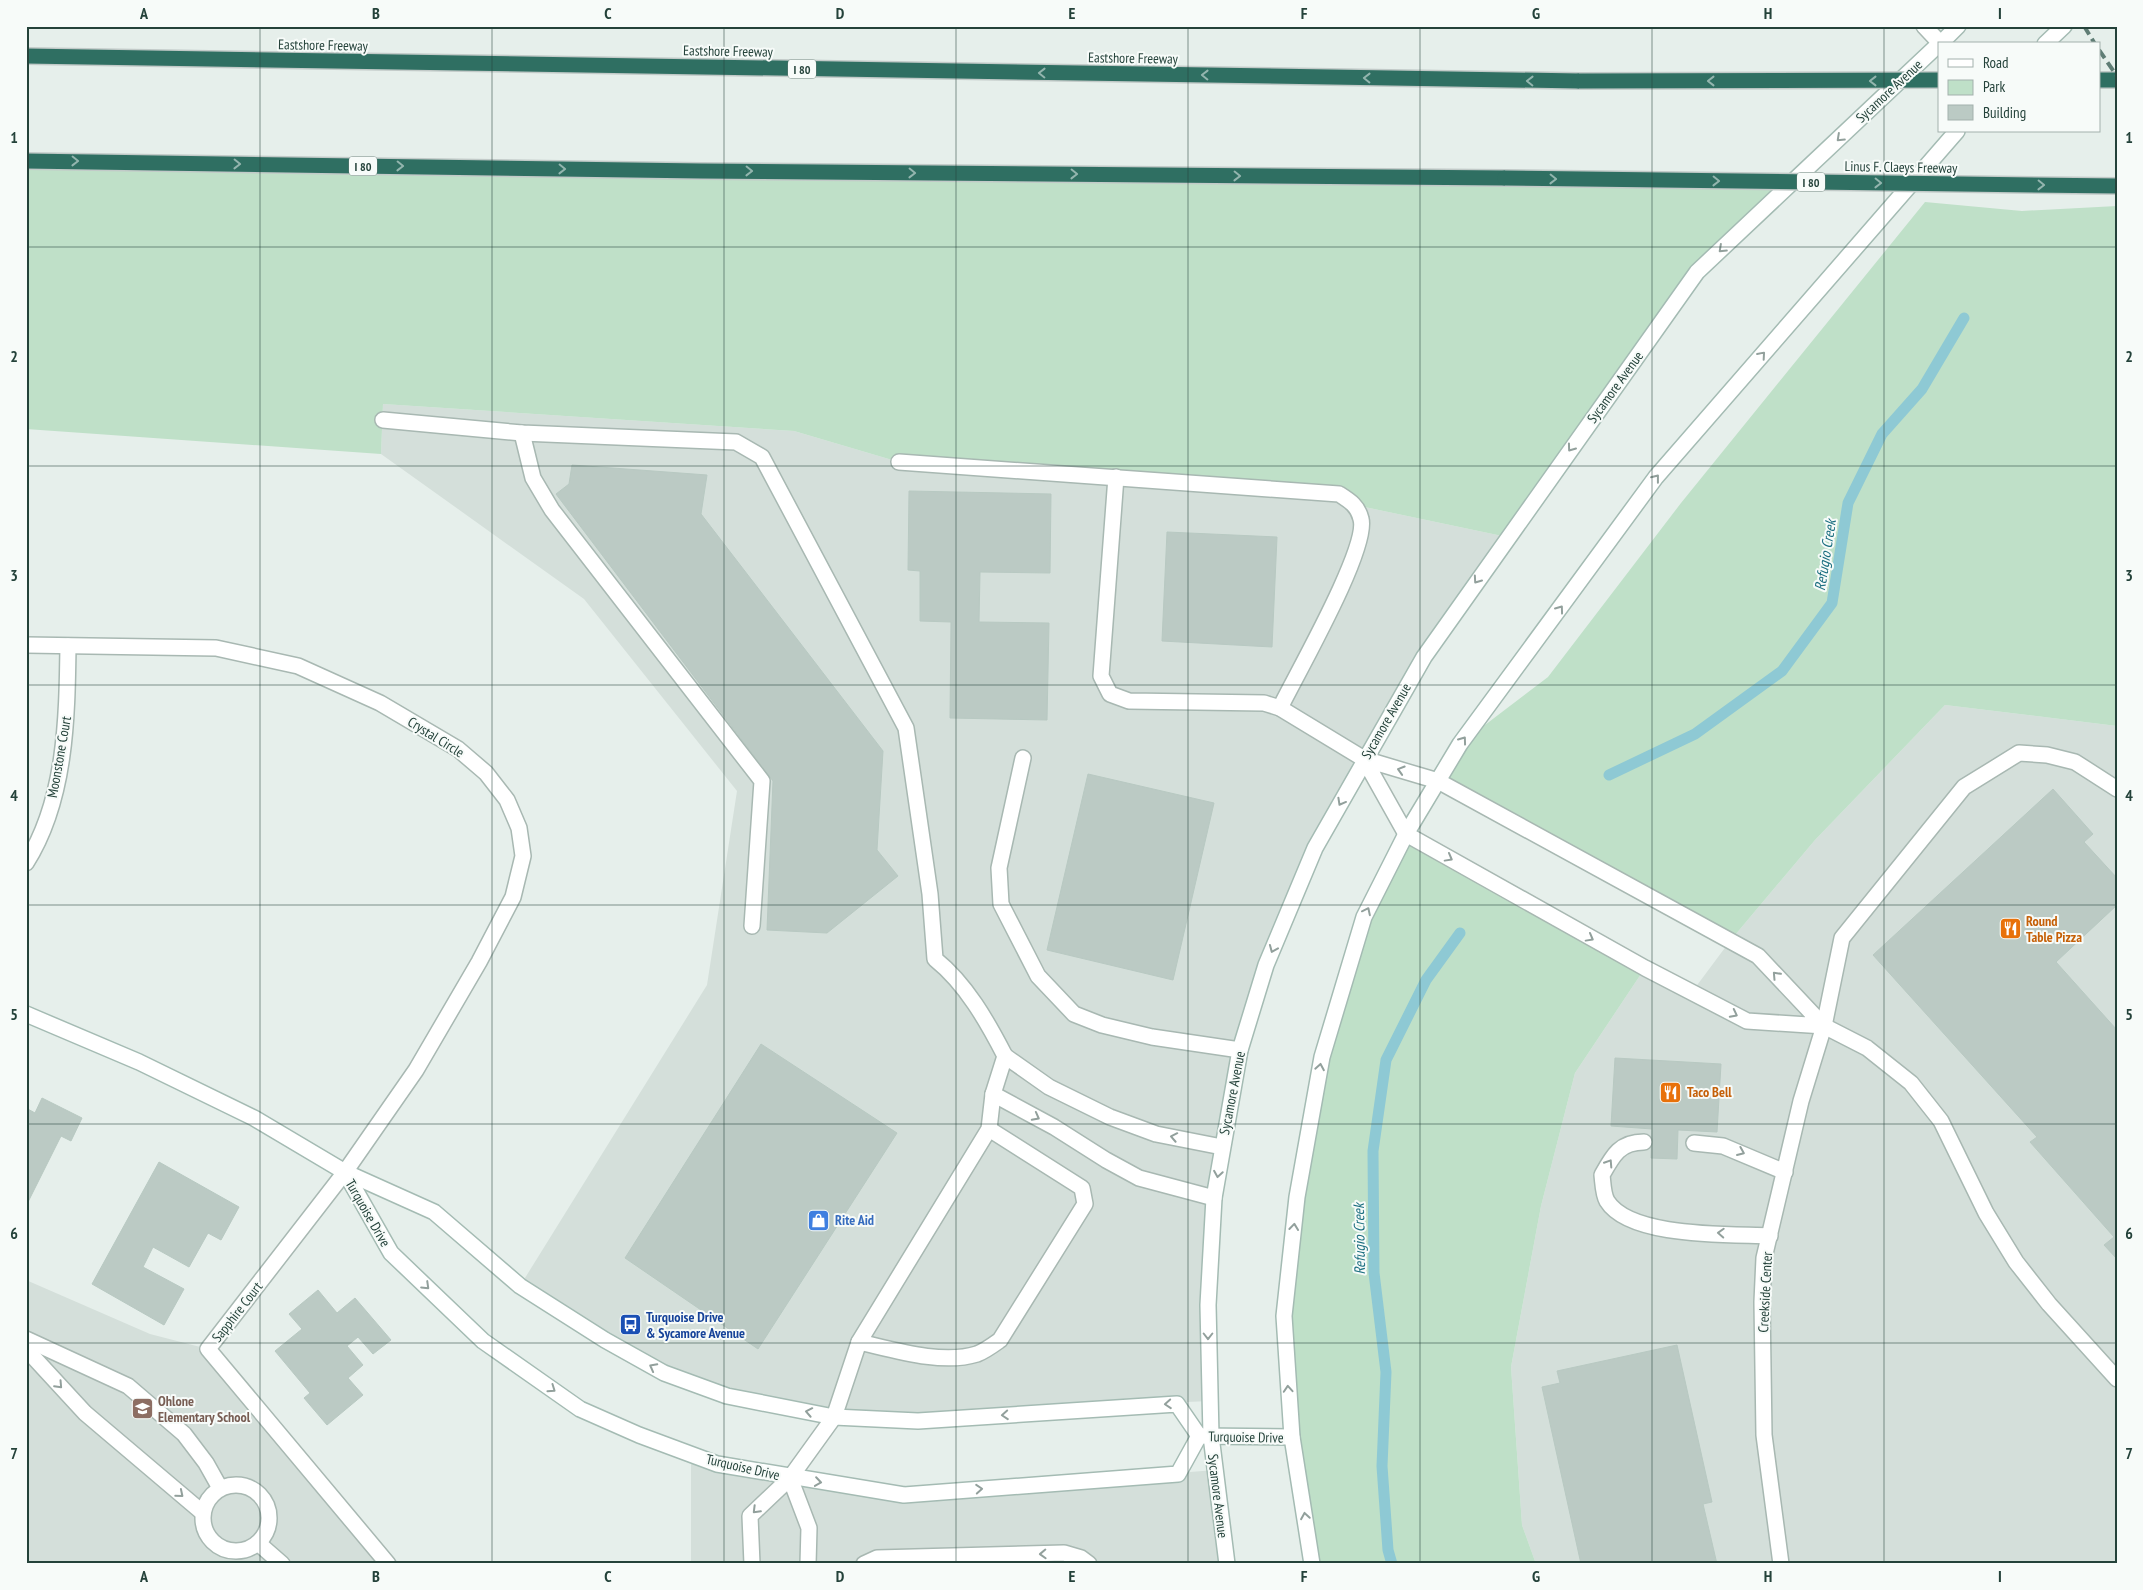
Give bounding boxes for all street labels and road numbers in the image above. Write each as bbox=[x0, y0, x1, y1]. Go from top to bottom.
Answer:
street label: Eastshore Freeway bbox=[278, 35, 369, 55]
street label: Eastshore Freeway bbox=[683, 41, 774, 61]
street label: Eastshore Freeway bbox=[1088, 48, 1179, 68]
street label: Sycamore Avenue bbox=[1852, 55, 1926, 126]
road number: I 80 bbox=[788, 60, 816, 78]
road number: I 80 bbox=[349, 157, 377, 176]
street label: Linus F. Claeys Freeway bbox=[1844, 157, 1958, 177]
road number: I 80 bbox=[1797, 172, 1825, 192]
street label: Sycamore Avenue bbox=[1583, 347, 1647, 427]
street label: Sycamore Avenue bbox=[1357, 680, 1415, 762]
street label: Crystal Circle bbox=[404, 713, 468, 761]
street label: Moonstone Court bbox=[43, 715, 75, 799]
street label: Sycamore Avenue bbox=[1215, 1050, 1249, 1136]
street label: Turquoise Drive bbox=[341, 1176, 395, 1250]
street label: Creekside Center bbox=[1754, 1251, 1776, 1333]
street label: Sapphire Court bbox=[208, 1278, 266, 1346]
street label: Turquoise Drive bbox=[1208, 1427, 1284, 1447]
street label: Turquoise Drive bbox=[704, 1450, 782, 1484]
street label: Sycamore Avenue bbox=[1204, 1453, 1232, 1539]

